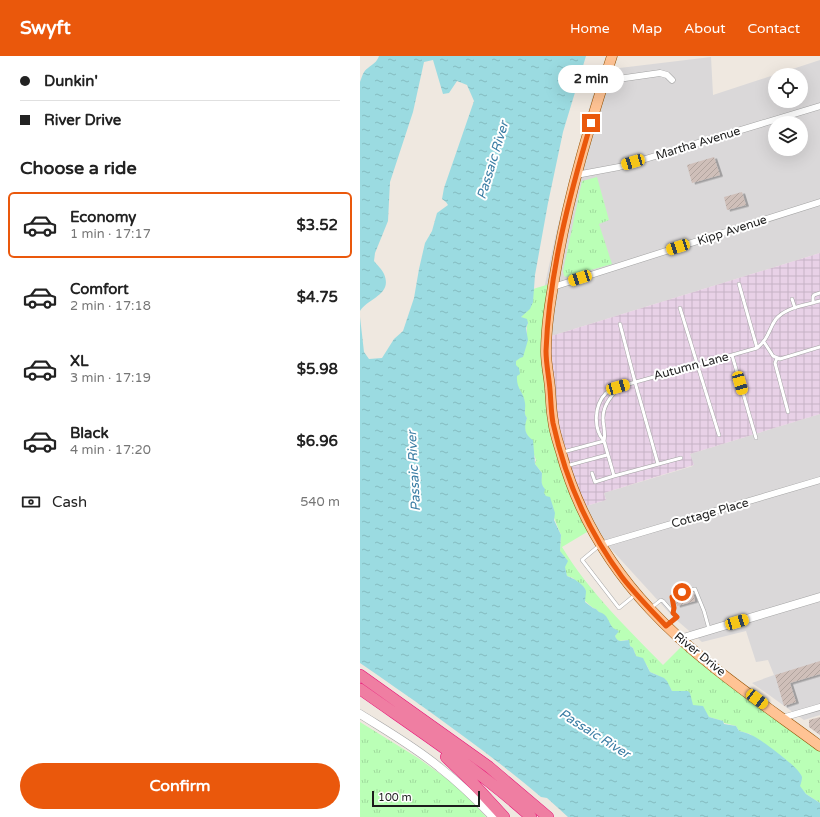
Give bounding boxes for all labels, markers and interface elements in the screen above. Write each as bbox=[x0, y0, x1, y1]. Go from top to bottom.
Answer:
text: Swyft bbox=[20, 17, 71, 39]
text: Home bbox=[570, 20, 610, 37]
text: Map bbox=[632, 20, 662, 37]
text: About bbox=[684, 20, 726, 37]
text: Contact bbox=[748, 20, 800, 37]
callout: 2 min bbox=[558, 65, 624, 93]
map controls bbox=[768, 68, 808, 156]
button: locate bbox=[768, 68, 808, 108]
text: 2 min bbox=[574, 71, 608, 87]
text: Dunkin' bbox=[44, 72, 98, 90]
text: River Drive bbox=[44, 111, 121, 129]
route end bbox=[582, 114, 600, 132]
button: layers bbox=[768, 116, 808, 156]
water label: Passaic River bbox=[474, 117, 513, 201]
street label: Martha Avenue bbox=[654, 123, 742, 163]
car bbox=[620, 153, 646, 171]
text: Choose a ride bbox=[20, 157, 137, 179]
icon: car bbox=[22, 207, 58, 243]
text: Economy bbox=[70, 208, 136, 226]
street label: Kipp Avenue bbox=[695, 212, 769, 248]
text: $3.52 bbox=[297, 216, 338, 234]
text: 1 min · 17:17 bbox=[70, 226, 151, 242]
car bbox=[665, 238, 691, 256]
car bbox=[567, 269, 593, 287]
icon: car bbox=[22, 279, 58, 315]
text: Comfort bbox=[70, 280, 129, 298]
text: $4.75 bbox=[297, 288, 338, 306]
text: 2 min · 17:18 bbox=[70, 298, 151, 314]
street label: Autumn Lane bbox=[652, 349, 730, 383]
icon: car bbox=[22, 351, 58, 387]
text: XL bbox=[70, 352, 89, 370]
text: $5.98 bbox=[297, 360, 338, 378]
text: 3 min · 17:19 bbox=[70, 370, 151, 386]
car bbox=[731, 370, 749, 396]
car bbox=[605, 378, 631, 396]
icon: car bbox=[22, 423, 58, 459]
text: Black bbox=[70, 424, 109, 442]
water label: Passaic River bbox=[404, 428, 424, 512]
text: $6.96 bbox=[297, 432, 338, 450]
text: 4 min · 17:20 bbox=[70, 442, 151, 458]
icon: cash bbox=[20, 491, 42, 513]
text: Cash bbox=[52, 493, 87, 511]
text: 540 m bbox=[300, 494, 340, 510]
street label: Cottage Place bbox=[670, 495, 750, 531]
route start bbox=[673, 583, 691, 601]
car bbox=[724, 613, 750, 631]
street label: River Drive bbox=[672, 629, 729, 679]
car bbox=[744, 687, 770, 711]
water label: Passaic River bbox=[556, 706, 635, 763]
button: Confirm bbox=[20, 763, 340, 809]
scale bar bbox=[372, 789, 480, 808]
text: 100 m bbox=[378, 791, 412, 804]

